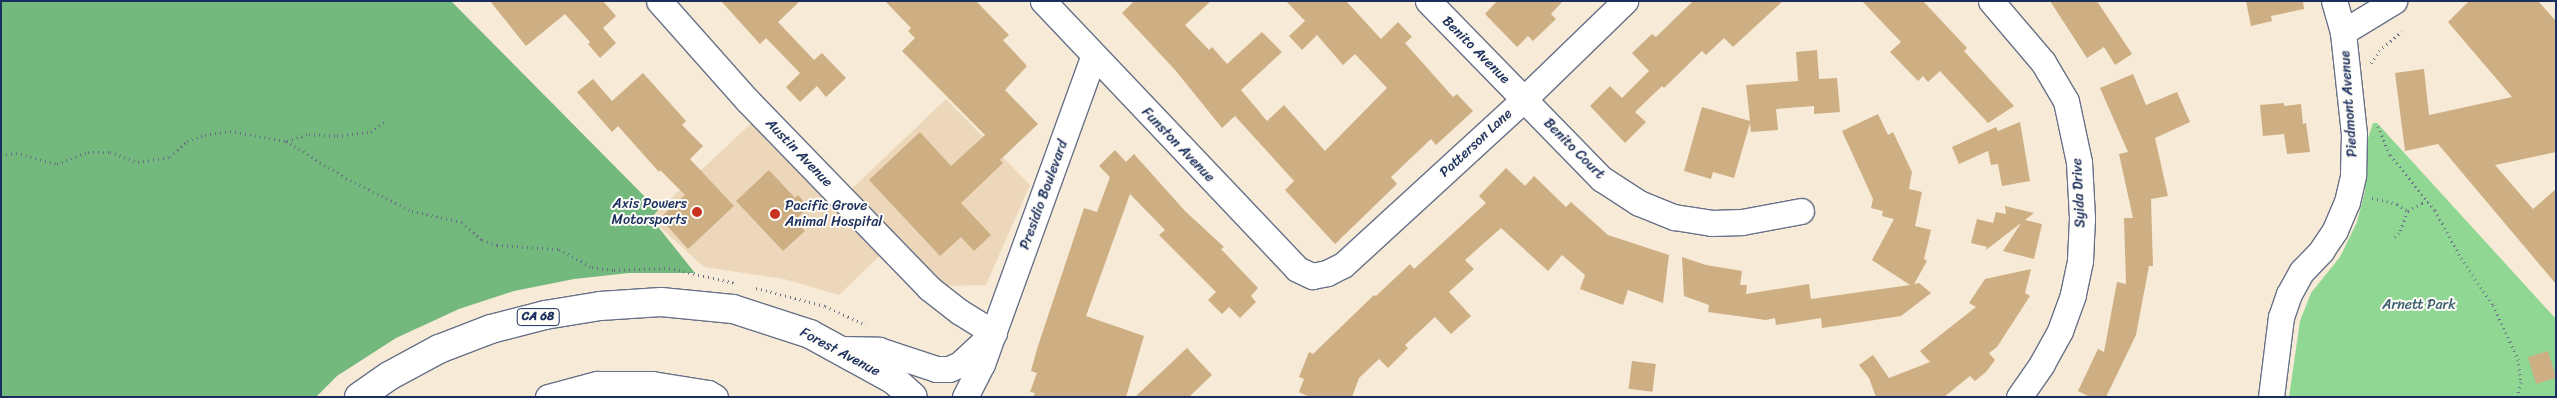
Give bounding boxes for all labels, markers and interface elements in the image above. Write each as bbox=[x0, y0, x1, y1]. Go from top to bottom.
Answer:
street label: Benito Avenue bbox=[1439, 13, 1513, 87]
street label: Piedmont Avenue bbox=[2337, 50, 2361, 158]
street label: Funston Avenue bbox=[1138, 104, 1218, 186]
street label: Patterson Lane bbox=[1436, 105, 1516, 181]
street label: Austin Avenue bbox=[762, 115, 836, 191]
street label: Benito Court bbox=[1540, 115, 1608, 183]
street label: Presidio Boulevard bbox=[1017, 138, 1071, 252]
street label: Syida Drive bbox=[2069, 158, 2089, 228]
place label: Axis Powers Motorsports bbox=[612, 196, 687, 228]
place label: Pacific Grove Animal Hospital bbox=[785, 198, 882, 230]
marker: Axis Powers Motorsports bbox=[691, 206, 703, 218]
marker: Pacific Grove Animal Hospital bbox=[769, 208, 781, 220]
park label: Arnett Park bbox=[2382, 297, 2456, 313]
road number: CA 68 bbox=[516, 308, 560, 326]
street label: Forest Avenue bbox=[797, 324, 883, 380]

